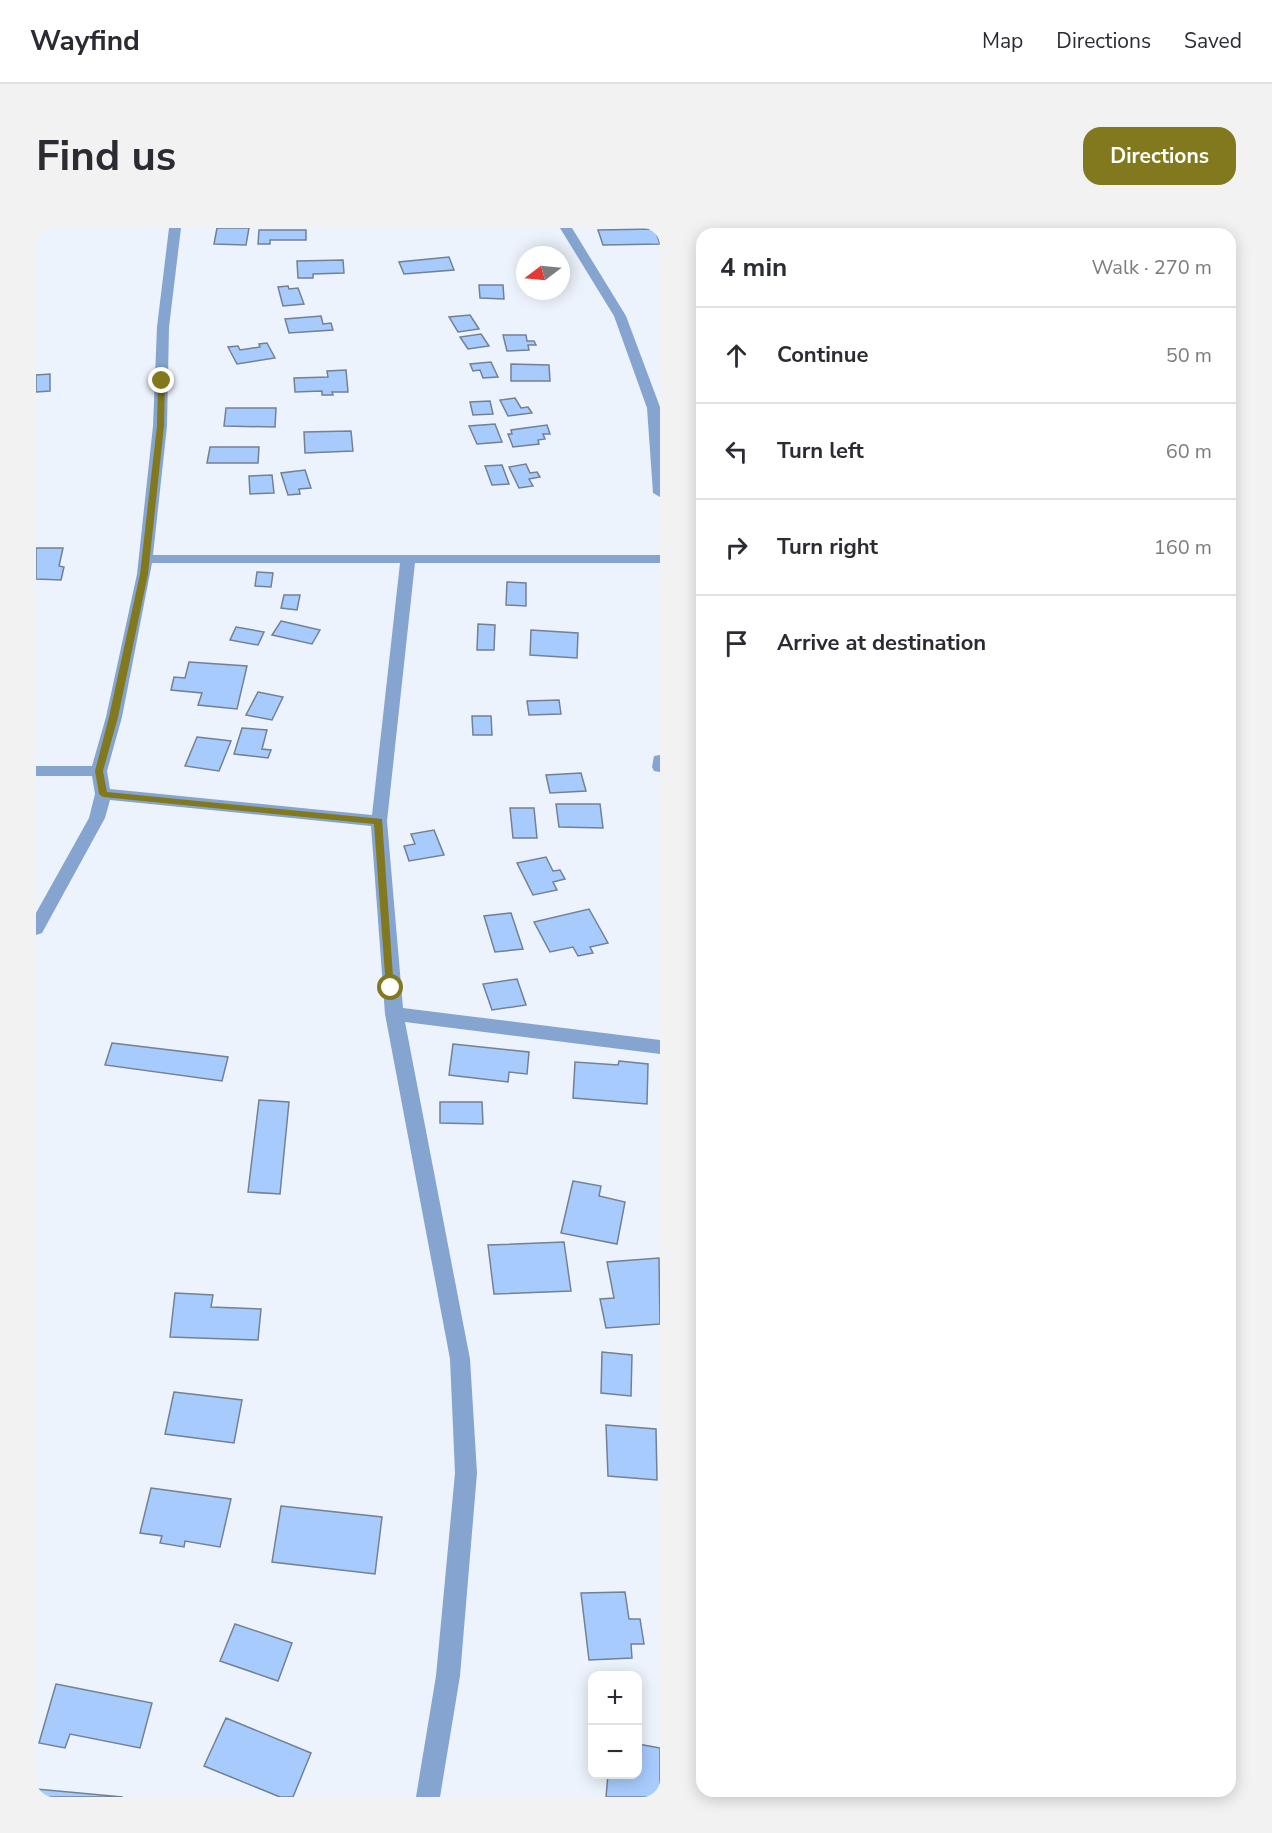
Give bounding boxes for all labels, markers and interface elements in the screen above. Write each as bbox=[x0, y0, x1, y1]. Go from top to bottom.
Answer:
text: Wayfind bbox=[30, 22, 140, 60]
text: Map bbox=[982, 27, 1023, 55]
text: Directions bbox=[1056, 27, 1151, 55]
text: Saved bbox=[1184, 27, 1242, 55]
button: Directions bbox=[1083, 127, 1236, 185]
text: Find us bbox=[36, 128, 176, 185]
north arrow bbox=[516, 246, 570, 300]
text: 4 min bbox=[720, 250, 787, 285]
text: Walk · 270 m bbox=[1092, 254, 1212, 281]
icon: ahead bbox=[720, 339, 753, 372]
text: Continue bbox=[777, 340, 868, 370]
text: 50 m bbox=[1166, 342, 1212, 369]
route end bbox=[148, 367, 174, 393]
icon: left bbox=[720, 435, 753, 468]
text: Turn left bbox=[777, 436, 864, 466]
text: 60 m bbox=[1166, 438, 1212, 465]
icon: right bbox=[720, 531, 753, 564]
text: Turn right bbox=[777, 532, 878, 562]
text: 160 m bbox=[1154, 534, 1212, 561]
icon: arrive bbox=[720, 627, 753, 660]
text: Arrive at destination bbox=[777, 628, 986, 658]
route start bbox=[377, 974, 403, 1000]
map controls bbox=[588, 1671, 642, 1779]
button: + bbox=[588, 1671, 642, 1725]
button: − bbox=[588, 1725, 642, 1779]

